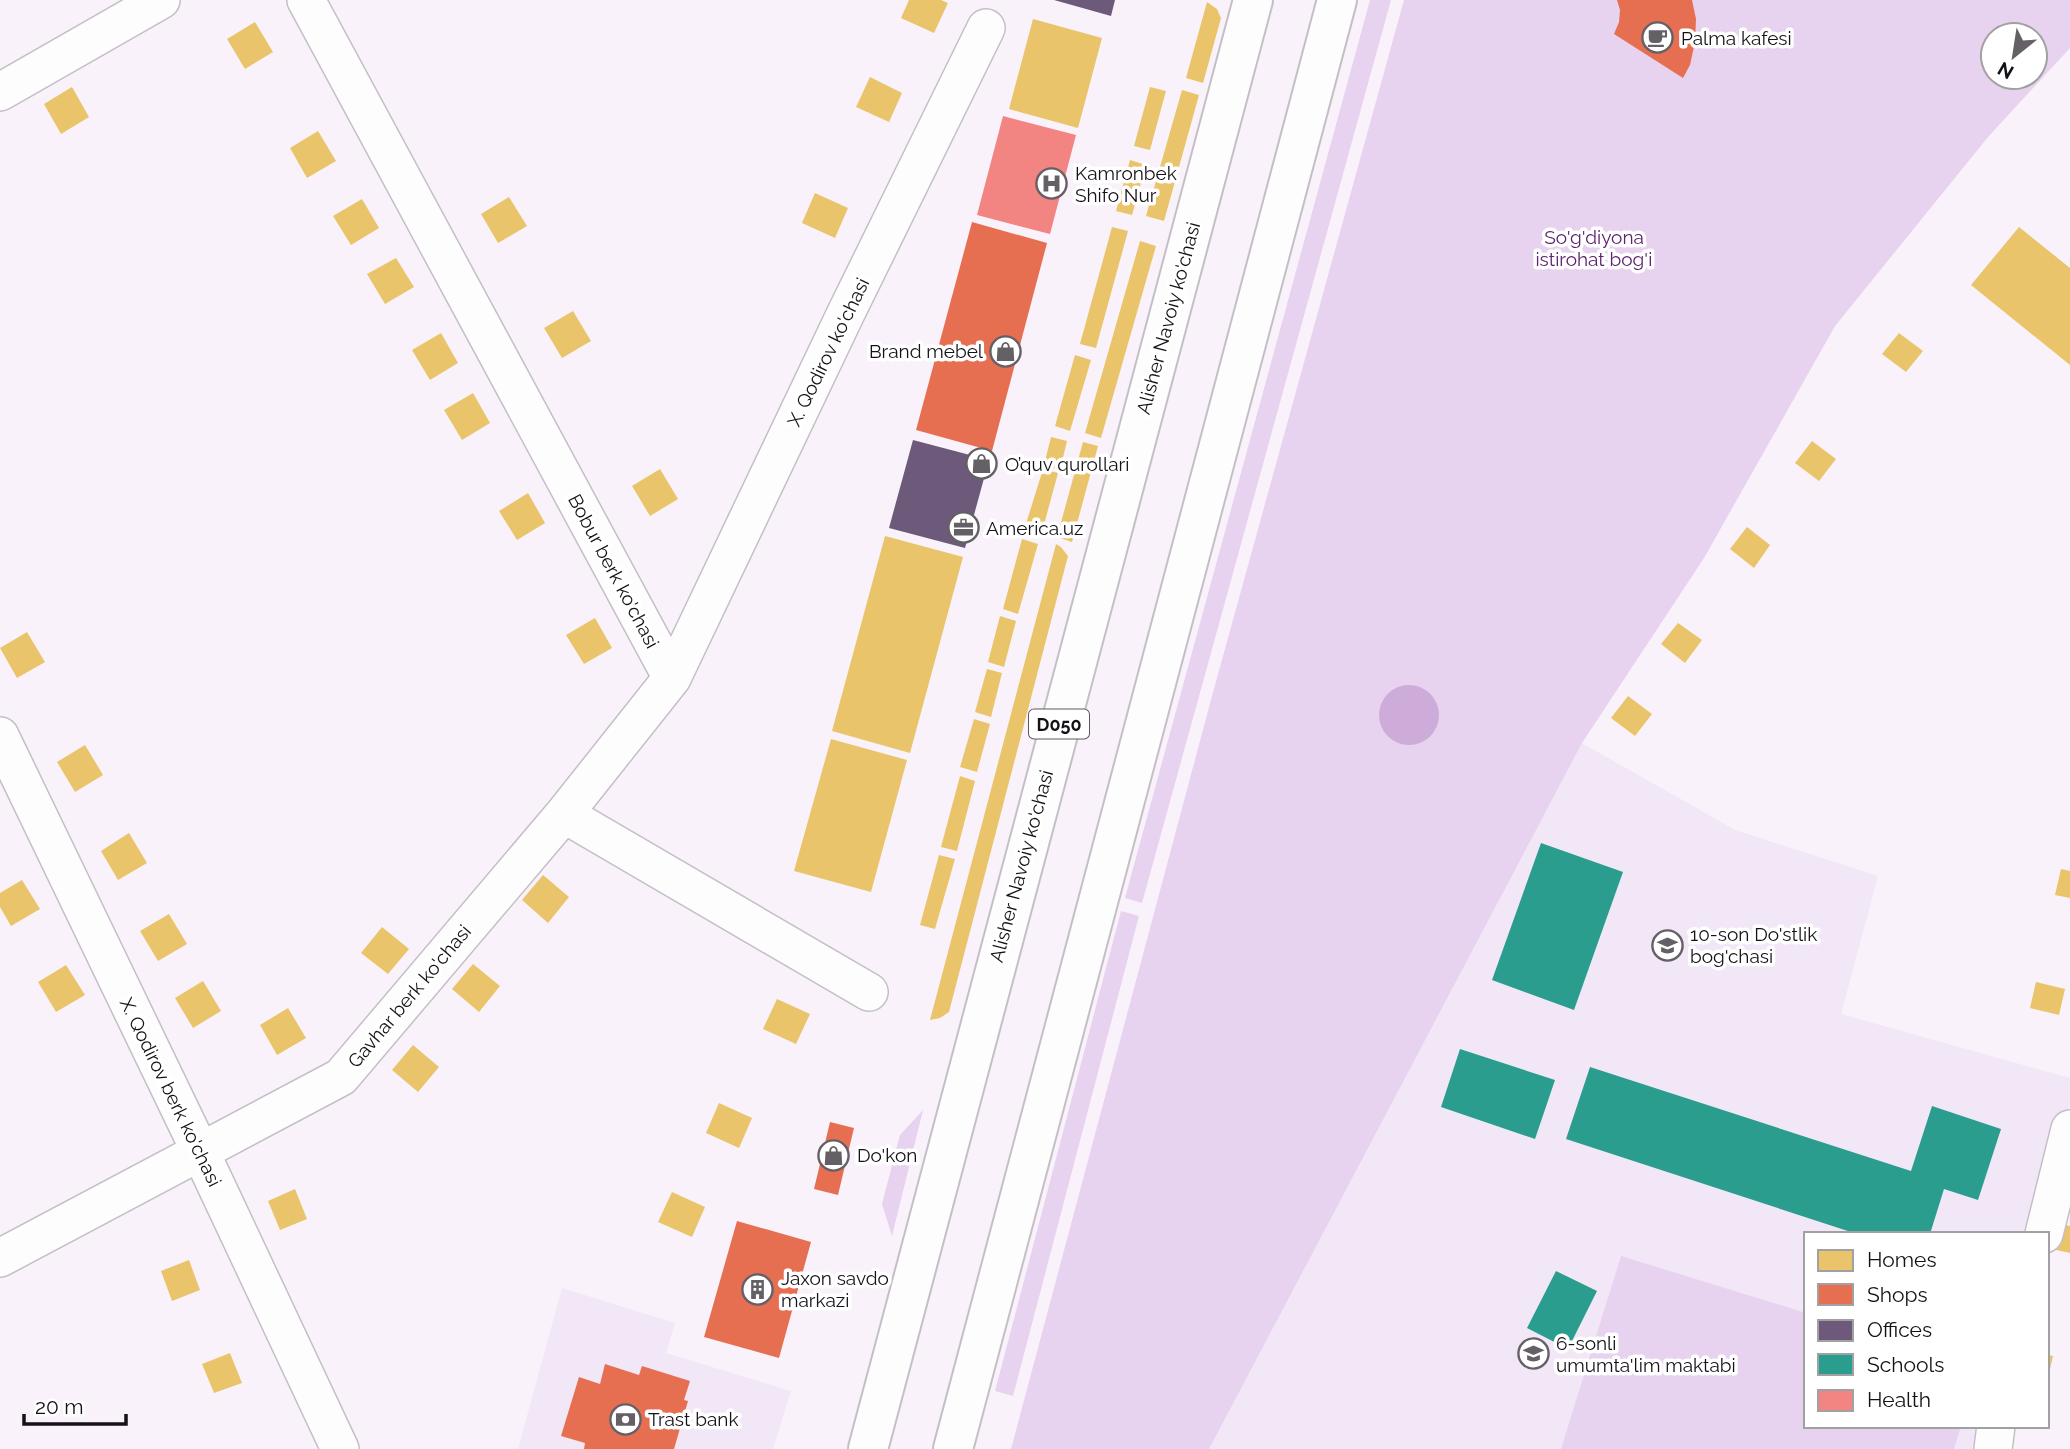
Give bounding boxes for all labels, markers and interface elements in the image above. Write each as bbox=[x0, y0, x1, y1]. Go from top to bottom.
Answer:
cafe icon: Palma kafesi bbox=[1641, 21, 1675, 55]
north arrow bbox=[1979, 21, 2049, 91]
place label: Palma kafesi bbox=[1681, 27, 1792, 49]
text: N bbox=[1994, 58, 2017, 84]
place label: Kamronbek Shifo Nur bbox=[1075, 162, 1177, 206]
hospital icon: Kamronbek Shifo Nur bbox=[1035, 167, 1069, 201]
street label: Alisher Navoiy ko'chasi bbox=[1132, 220, 1204, 416]
park label: So'g'diyona istirohat bog'i bbox=[1535, 226, 1653, 270]
street label: X. Qodirov ko'chasi bbox=[782, 274, 874, 430]
shop icon: Brand mebel bbox=[989, 334, 1023, 368]
place label: Brand mebel bbox=[869, 340, 984, 362]
shop icon: O’quv qurollari bbox=[965, 447, 999, 481]
place label: O’quv qurollari bbox=[1005, 453, 1129, 475]
street label: Bobur berk ko'chasi bbox=[564, 490, 664, 652]
office icon: America.uz bbox=[946, 511, 980, 545]
place label: America.uz bbox=[986, 517, 1083, 539]
road number: D050 bbox=[1029, 710, 1089, 738]
street label: Alisher Navoiy ko'chasi bbox=[985, 768, 1057, 964]
street label: Gavhar berk ko'chasi bbox=[343, 920, 475, 1072]
place label: 10-son Do'stlik bog'chasi bbox=[1690, 923, 1817, 967]
school or university icon: 10-son Do'stlik bog'chasi bbox=[1650, 928, 1684, 962]
street label: X. Qodirov berk ko'chasi bbox=[116, 994, 226, 1190]
shop icon: Do'kon bbox=[817, 1138, 851, 1172]
place label: Do'kon bbox=[857, 1144, 917, 1166]
legend bbox=[1804, 1232, 2049, 1428]
text: Homes bbox=[1867, 1247, 1937, 1272]
place label: Jaxon savdo markazi bbox=[781, 1267, 889, 1311]
building icon: Jaxon savdo markazi bbox=[741, 1272, 775, 1306]
text: Shops bbox=[1867, 1282, 1928, 1307]
text: Offices bbox=[1867, 1317, 1932, 1342]
place label: 6-sonli umumta'lim maktabi bbox=[1556, 1332, 1736, 1376]
school or university icon: 6-sonli umumta'lim maktabi bbox=[1516, 1337, 1550, 1371]
text: Schools bbox=[1867, 1352, 1944, 1377]
scale bar bbox=[24, 1382, 126, 1426]
text: Health bbox=[1867, 1387, 1931, 1412]
text: 20 m bbox=[35, 1394, 83, 1419]
bank icon: Trast bank bbox=[608, 1402, 642, 1436]
place label: Trast bank bbox=[648, 1408, 739, 1430]

